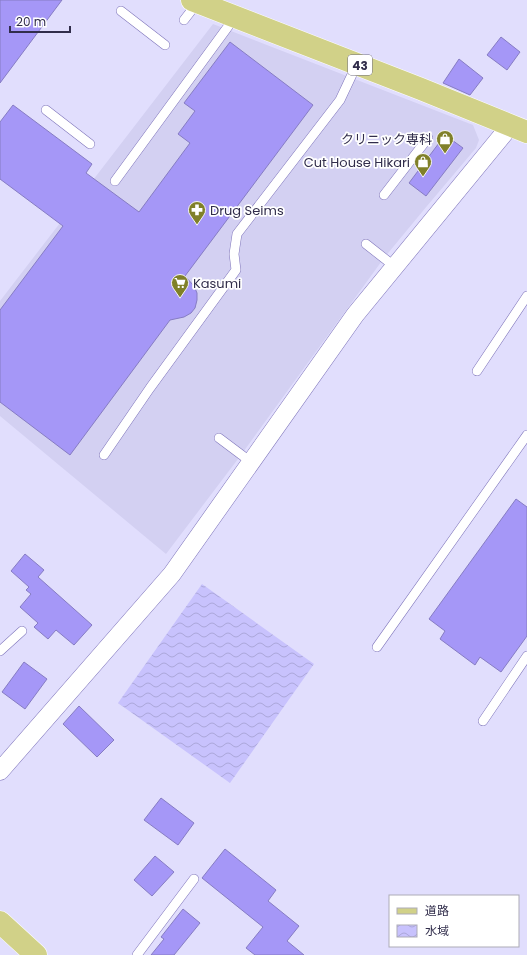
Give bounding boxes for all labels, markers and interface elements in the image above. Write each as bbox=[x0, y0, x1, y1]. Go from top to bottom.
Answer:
scale bar bbox=[10, 8, 70, 34]
text: 20 m bbox=[16, 13, 46, 30]
road number: 43 bbox=[348, 55, 372, 75]
shop icon: クリニック専科 bbox=[435, 129, 455, 154]
place label: クリニック専科 bbox=[341, 130, 432, 149]
shop icon: Cut House Hikari bbox=[413, 152, 433, 177]
place label: Cut House Hikari bbox=[304, 153, 410, 172]
pharmacy icon: Drug Seims bbox=[187, 200, 207, 225]
place label: Drug Seims bbox=[210, 201, 284, 220]
supermarket icon: Kasumi bbox=[170, 273, 190, 298]
place label: Kasumi bbox=[193, 274, 241, 293]
legend bbox=[389, 895, 519, 947]
text: 道路 bbox=[425, 902, 449, 919]
text: 水域 bbox=[425, 922, 449, 939]

